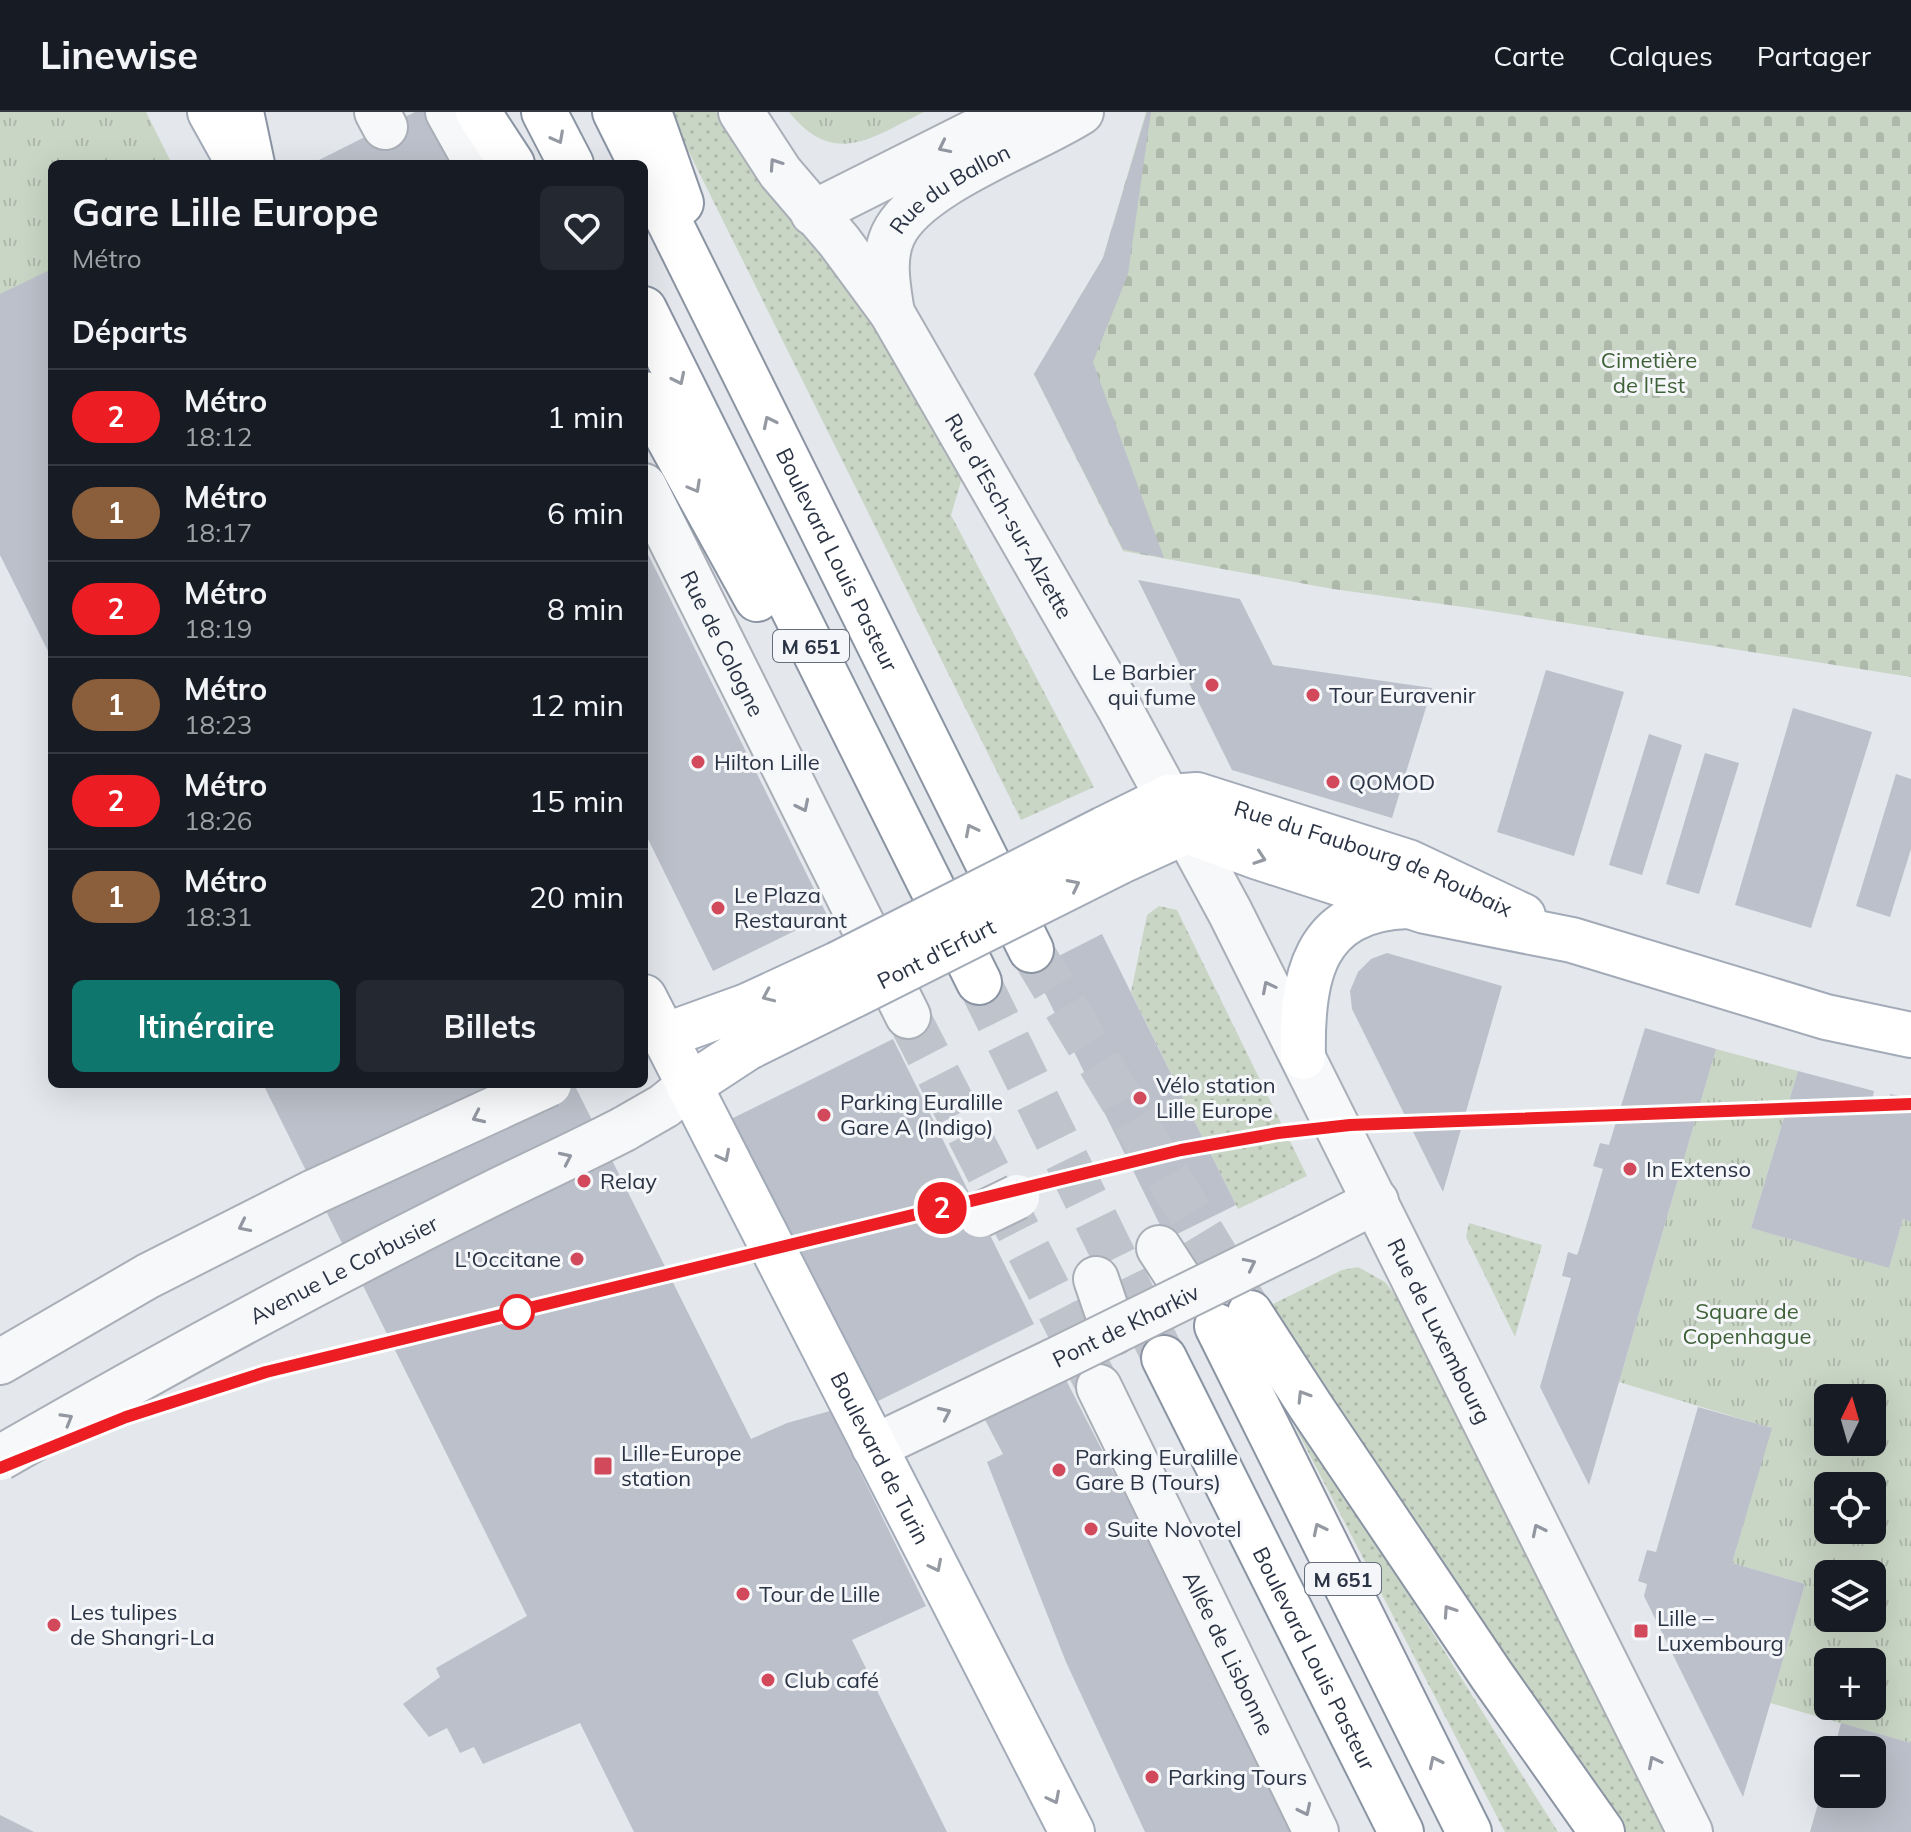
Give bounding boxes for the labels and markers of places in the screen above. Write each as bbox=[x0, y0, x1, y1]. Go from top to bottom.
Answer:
place label: Le Barbier qui fume bbox=[1092, 658, 1196, 711]
marker: Le Barbier qui fume bbox=[1203, 676, 1221, 694]
place label: Tour Euravenir bbox=[1329, 681, 1476, 709]
marker: Tour Euravenir bbox=[1304, 686, 1322, 704]
place label: Hilton Lille bbox=[714, 748, 820, 776]
marker: Hilton Lille bbox=[689, 753, 707, 771]
place label: QOMOD bbox=[1349, 768, 1435, 796]
marker: QOMOD bbox=[1324, 773, 1342, 791]
place label: Le Plaza Restaurant bbox=[734, 881, 847, 934]
marker: Le Plaza Restaurant bbox=[709, 899, 727, 917]
place label: Vélo station Lille Europe bbox=[1156, 1071, 1276, 1124]
place label: Parking Euralille Gare A (Indigo) bbox=[840, 1088, 1003, 1141]
marker: Vélo station Lille Europe bbox=[1131, 1089, 1149, 1107]
marker: Parking Euralille Gare A (Indigo) bbox=[815, 1106, 833, 1124]
place label: In Extenso bbox=[1646, 1155, 1751, 1183]
marker: In Extenso bbox=[1621, 1160, 1639, 1178]
place label: Relay bbox=[600, 1167, 657, 1195]
marker: Relay bbox=[575, 1172, 593, 1190]
place label: L'Occitane bbox=[455, 1245, 561, 1273]
marker: L'Occitane bbox=[568, 1250, 586, 1268]
unlabelled marker bbox=[500, 1295, 534, 1329]
place label: Lille-Europe station bbox=[621, 1439, 742, 1492]
place label: Parking Euralille Gare B (Tours) bbox=[1075, 1443, 1238, 1496]
marker: Lille-Europe station bbox=[592, 1455, 614, 1477]
marker: Parking Euralille Gare B (Tours) bbox=[1050, 1461, 1068, 1479]
place label: Suite Novotel bbox=[1107, 1515, 1242, 1543]
marker: Suite Novotel bbox=[1082, 1520, 1100, 1538]
place label: Tour de Lille bbox=[759, 1580, 880, 1608]
marker: Tour de Lille bbox=[734, 1585, 752, 1603]
place label: Les tulipes de Shangri-La bbox=[70, 1598, 215, 1651]
place label: Lille – Luxembourg bbox=[1657, 1604, 1784, 1657]
marker: Les tulipes de Shangri-La bbox=[45, 1616, 63, 1634]
marker: Lille – Luxembourg bbox=[1632, 1622, 1650, 1640]
place label: Club café bbox=[784, 1666, 879, 1694]
marker: Club café bbox=[759, 1671, 777, 1689]
place label: Parking Tours bbox=[1168, 1763, 1307, 1791]
marker: Parking Tours bbox=[1143, 1768, 1161, 1786]

